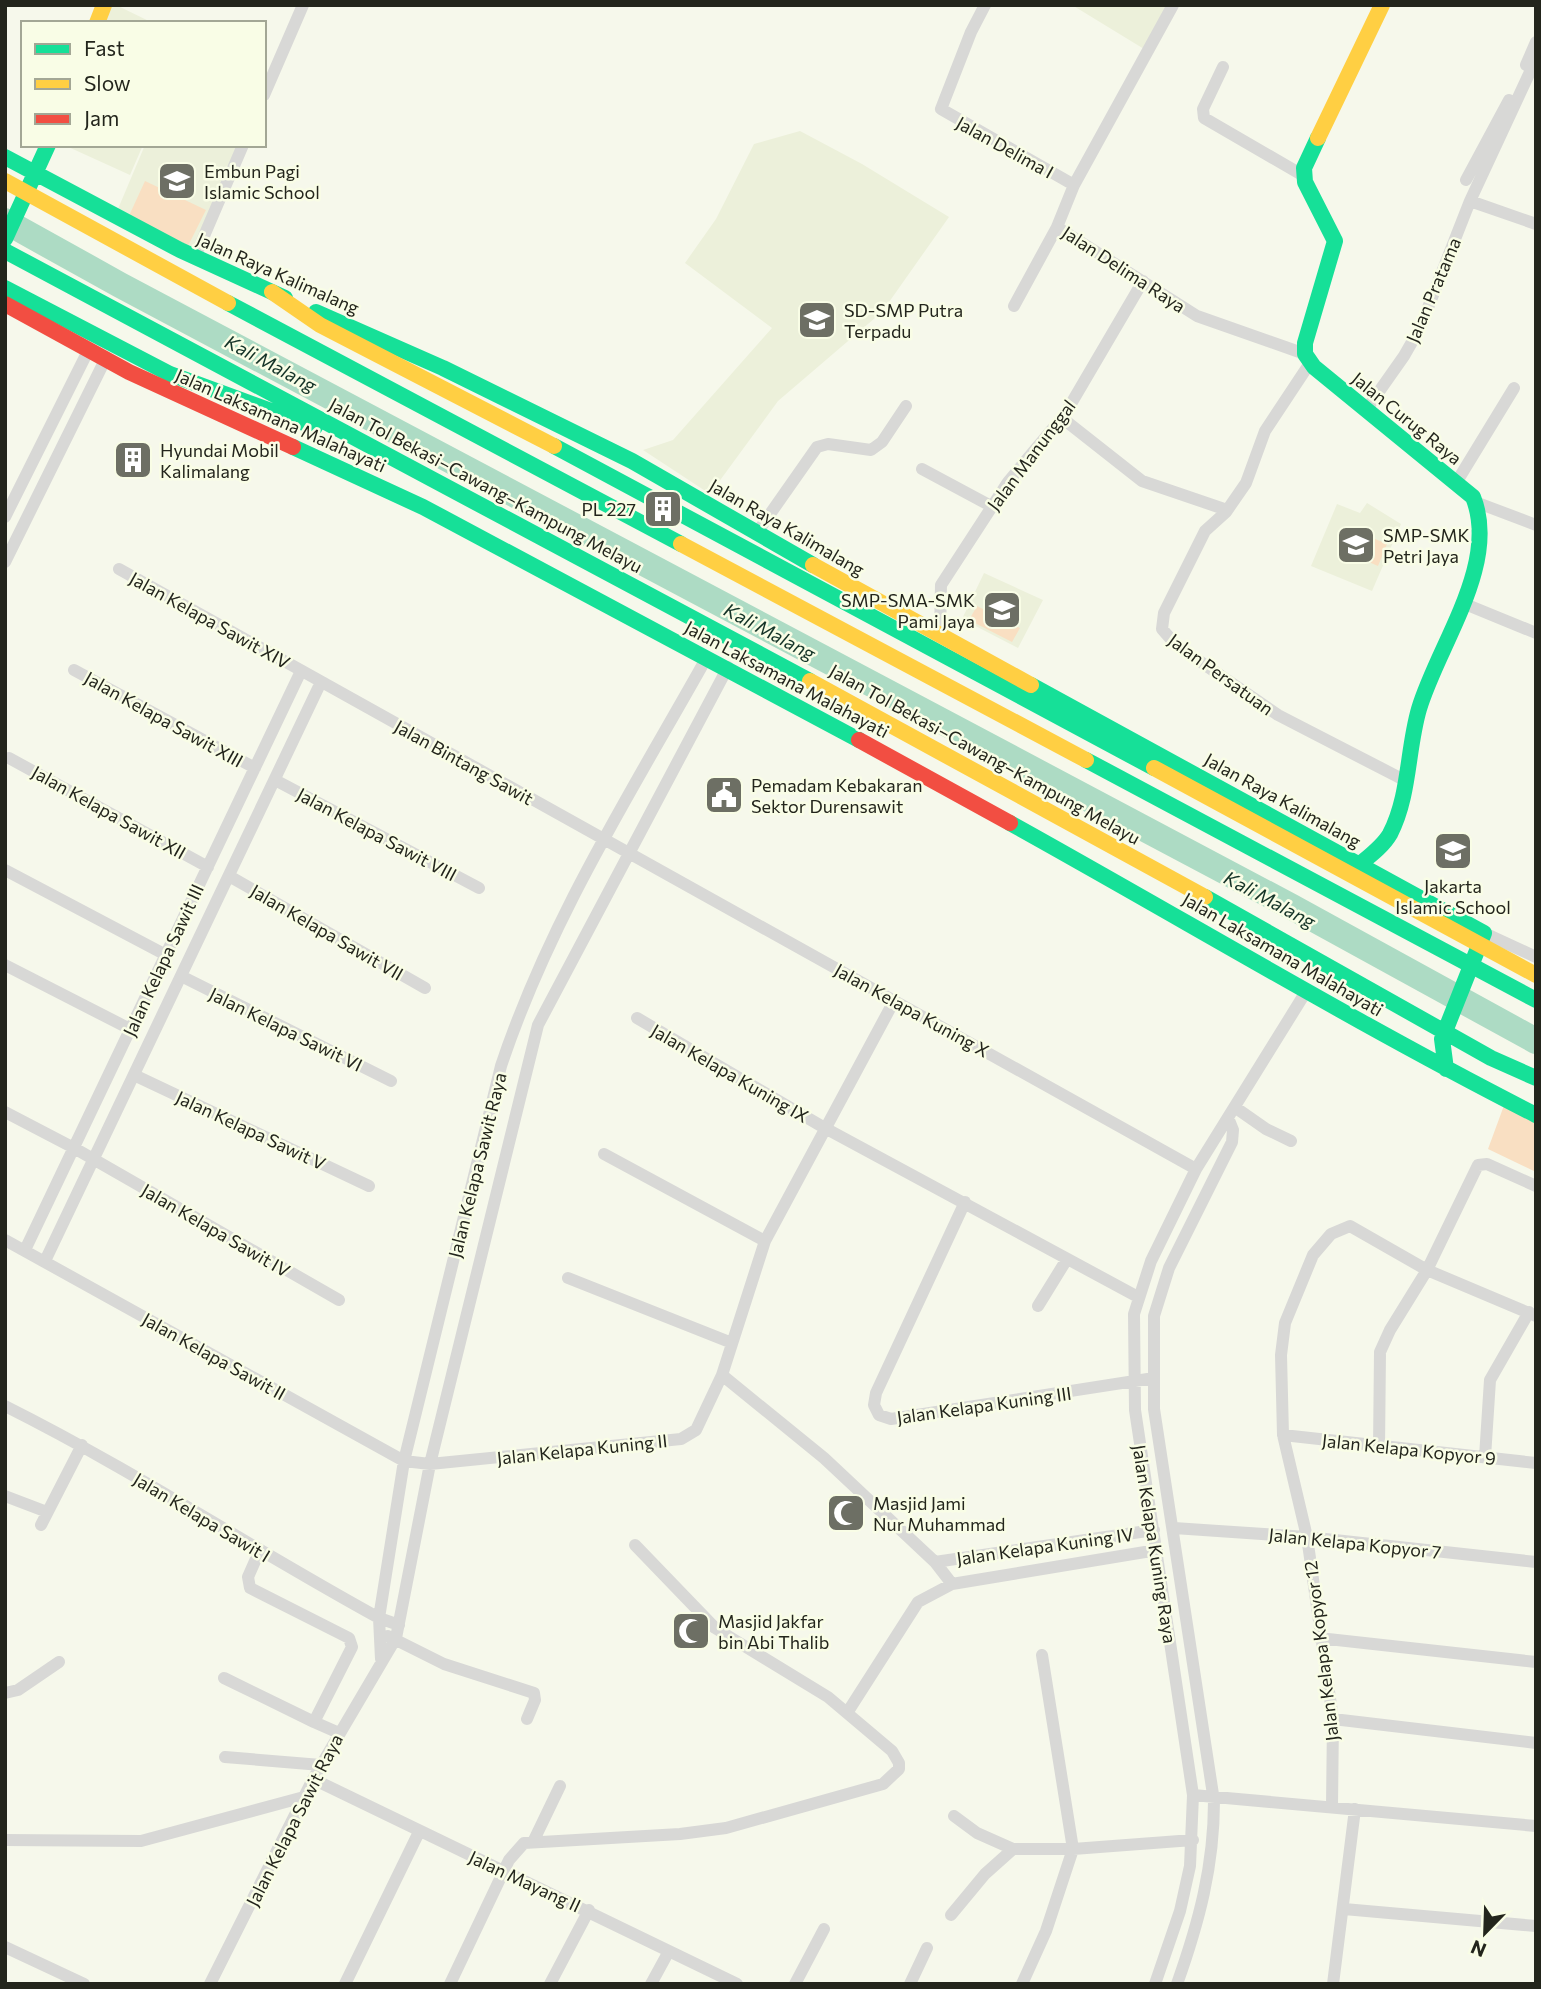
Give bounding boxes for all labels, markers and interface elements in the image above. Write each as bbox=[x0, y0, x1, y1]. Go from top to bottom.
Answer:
legend bbox=[21, 21, 266, 147]
text: Fast bbox=[84, 35, 125, 60]
text: Slow bbox=[84, 70, 131, 95]
text: Jam bbox=[84, 105, 119, 130]
street label: Jalan Delima I bbox=[952, 111, 1058, 183]
school or university icon: Embun Pagi Islamic School bbox=[156, 160, 198, 202]
place label: Embun Pagi Islamic School bbox=[204, 160, 320, 203]
street label: Jalan Delima Raya bbox=[1058, 221, 1190, 317]
street label: Jalan Raya Kalimalang bbox=[193, 227, 363, 319]
street label: Jalan Pratama bbox=[1401, 234, 1465, 346]
school or university icon: SD-SMP Putra Terpadu bbox=[796, 299, 838, 341]
place label: SD-SMP Putra Terpadu bbox=[844, 299, 963, 342]
water label: Kali Malang bbox=[221, 329, 321, 397]
street label: Jalan Laksamana Malahayati bbox=[172, 364, 390, 476]
street label: Jalan Curug Raya bbox=[1348, 367, 1466, 469]
street label: Jalan Tol Bekasi–Cawang–Kampung Melayu bbox=[326, 393, 646, 577]
street label: Jalan Manunggal bbox=[982, 395, 1080, 515]
building icon: Hyundai Mobil Kalimalang bbox=[112, 439, 154, 481]
place label: Hyundai Mobil Kalimalang bbox=[160, 439, 279, 482]
street label: Jalan Raya Kalimalang bbox=[706, 474, 869, 581]
building icon: PL 227 bbox=[642, 488, 684, 530]
place label: PL 227 bbox=[582, 498, 636, 520]
school or university icon: SMP-SMK Petri Jaya bbox=[1335, 524, 1377, 566]
place label: SMP-SMK Petri Jaya bbox=[1383, 524, 1470, 567]
street label: Jalan Kelapa Sawit XIV bbox=[126, 567, 294, 673]
place label: SMP-SMA-SMK Pami Jaya bbox=[841, 589, 975, 632]
school or university icon: SMP-SMA-SMK Pami Jaya bbox=[981, 589, 1023, 631]
water label: Kali Malang bbox=[720, 597, 820, 665]
street label: Jalan Laksamana Malahayati bbox=[681, 616, 893, 742]
street label: Jalan Persatuan bbox=[1164, 629, 1278, 719]
street label: Jalan Tol Bekasi–Cawang–Kampung Melayu bbox=[826, 659, 1144, 849]
street label: Jalan Kelapa Sawit XIII bbox=[81, 666, 247, 772]
street label: Jalan Bintang Sawit bbox=[391, 715, 537, 809]
street label: Jalan Raya Kalimalang bbox=[1201, 748, 1365, 852]
street label: Jalan Kelapa Sawit XII bbox=[28, 761, 190, 863]
public building icon: Pemadam Kebakaran Sektor Durensawit bbox=[703, 774, 745, 816]
place label: Pemadam Kebakaran Sektor Durensawit bbox=[751, 774, 922, 817]
street label: Jalan Kelapa Sawit VIII bbox=[293, 783, 461, 885]
school or university icon: Jakarta Islamic School bbox=[1432, 830, 1474, 872]
water label: Kali Malang bbox=[1220, 865, 1320, 933]
place label: Jakarta Islamic School bbox=[1395, 875, 1511, 918]
street label: Jalan Kelapa Sawit VII bbox=[247, 879, 407, 985]
street label: Jalan Kelapa Sawit III bbox=[118, 880, 208, 1040]
street label: Jalan Laksamana Malahayati bbox=[1179, 887, 1387, 1021]
street label: Jalan Kelapa Kuning X bbox=[831, 958, 993, 1062]
street label: Jalan Kelapa Sawit VI bbox=[206, 982, 366, 1076]
street label: Jalan Kelapa Kuning IX bbox=[647, 1019, 813, 1127]
street label: Jalan Kelapa Sawit Raya bbox=[443, 1070, 511, 1260]
street label: Jalan Kelapa Sawit V bbox=[173, 1086, 329, 1174]
street label: Jalan Kelapa Sawit IV bbox=[138, 1179, 294, 1281]
street label: Jalan Kelapa Sawit II bbox=[138, 1307, 290, 1405]
street label: Jalan Kelapa Kuning III bbox=[895, 1382, 1073, 1428]
street label: Jalan Kelapa Kuning II bbox=[496, 1429, 668, 1469]
street label: Jalan Kelapa Kopyor 9 bbox=[1321, 1429, 1497, 1469]
street label: Jalan Kelapa Kuning Raya bbox=[1128, 1443, 1182, 1645]
street label: Jalan Kelapa Sawit I bbox=[130, 1468, 274, 1566]
mosque icon: Masjid Jami Nur Muhammad bbox=[825, 1492, 867, 1534]
place label: Masjid Jami Nur Muhammad bbox=[873, 1492, 1005, 1535]
street label: Jalan Kelapa Kuning IV bbox=[955, 1523, 1135, 1569]
street label: Jalan Kelapa Kopyor 7 bbox=[1268, 1523, 1442, 1563]
street label: Jalan Kelapa Kopyor 12 bbox=[1299, 1560, 1343, 1742]
mosque icon: Masjid Jakfar bin Abi Thalib bbox=[670, 1610, 712, 1652]
place label: Masjid Jakfar bin Abi Thalib bbox=[718, 1610, 829, 1653]
street label: Jalan Kelapa Sawit Raya bbox=[241, 1730, 347, 1910]
street label: Jalan Mayang II bbox=[466, 1846, 584, 1916]
north arrow bbox=[1450, 1898, 1520, 1968]
text: N bbox=[1467, 1936, 1489, 1962]

